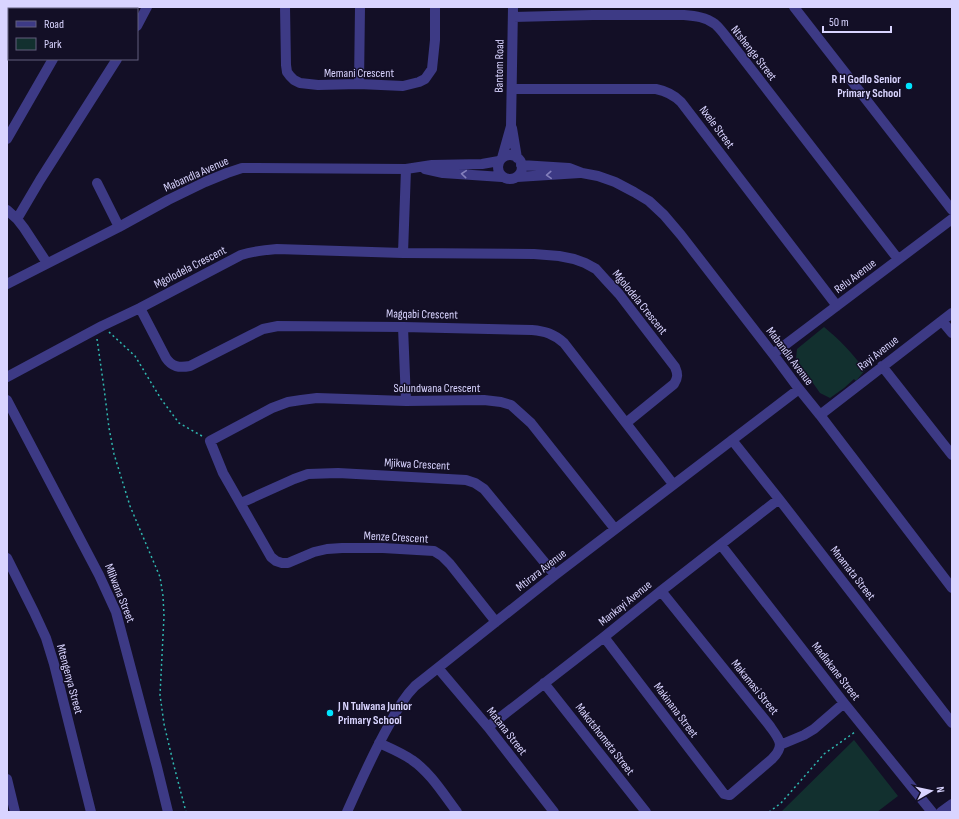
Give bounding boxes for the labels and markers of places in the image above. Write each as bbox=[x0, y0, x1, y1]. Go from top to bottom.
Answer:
place label: R H Godlo Senior Primary School bbox=[831, 72, 901, 101]
marker: R H Godlo Senior Primary School bbox=[904, 81, 914, 91]
place label: J N Tulwana Junior Primary School bbox=[337, 699, 412, 728]
marker: J N Tulwana Junior Primary School bbox=[325, 708, 335, 718]

